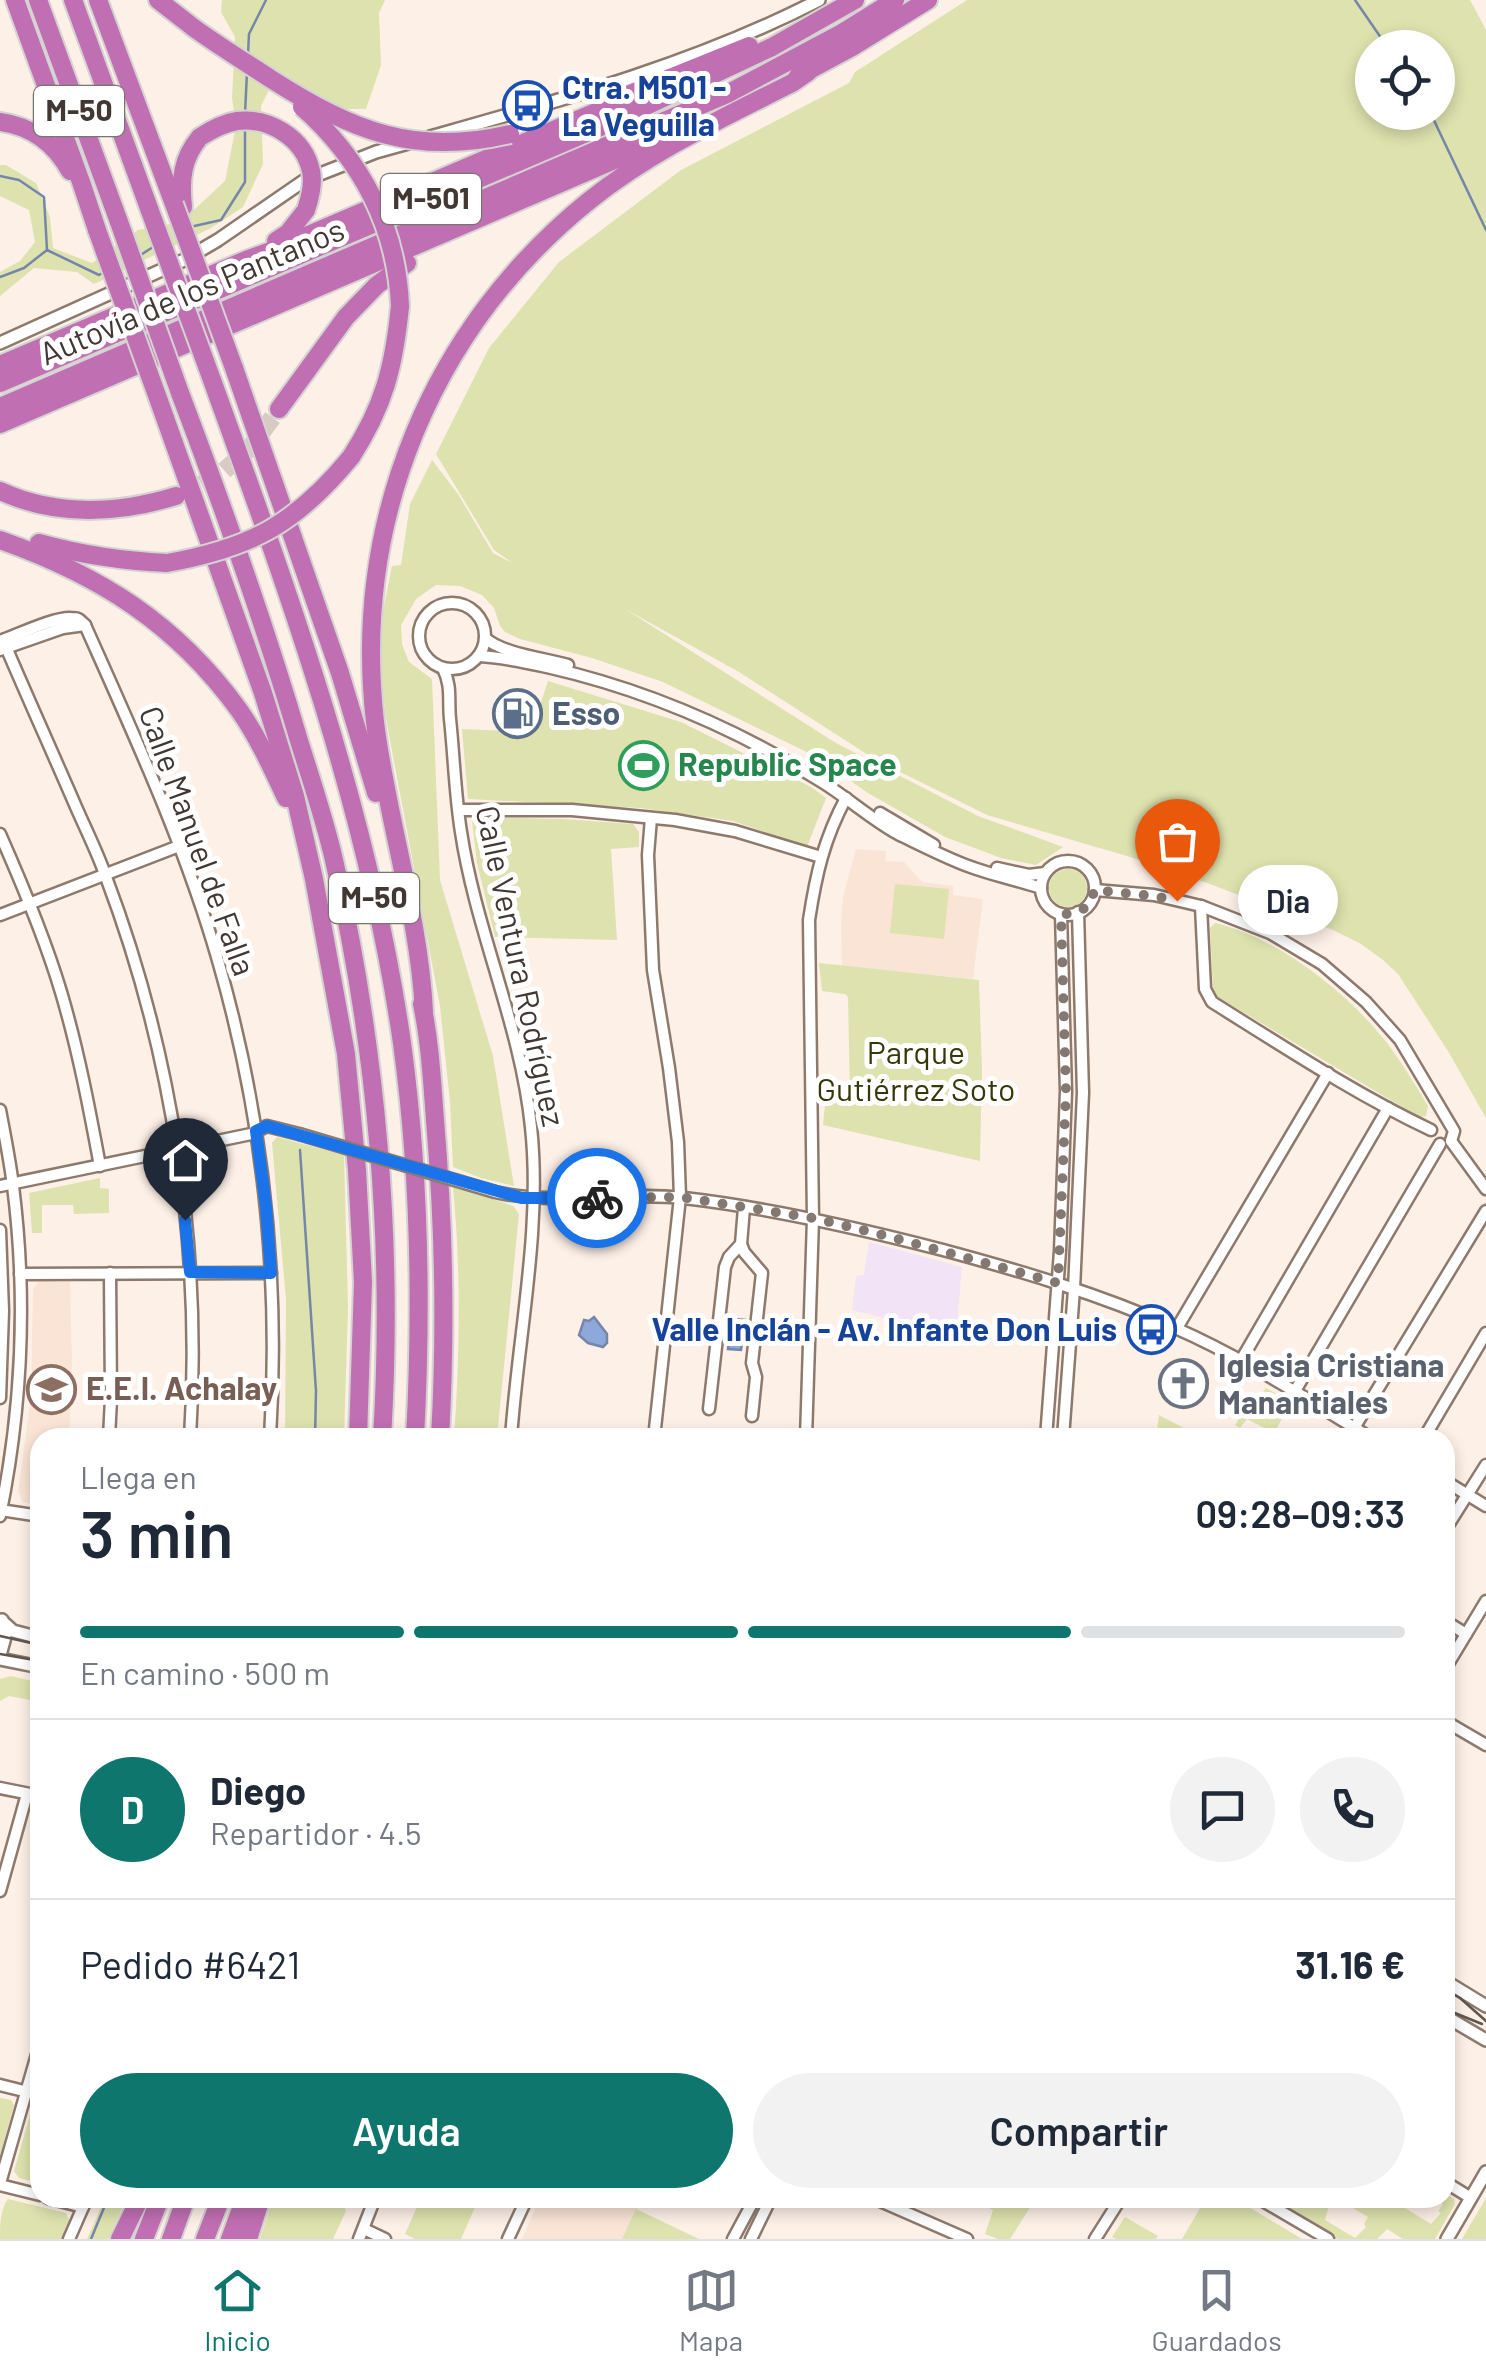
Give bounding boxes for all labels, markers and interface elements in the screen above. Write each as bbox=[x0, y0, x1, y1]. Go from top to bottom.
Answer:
map controls bbox=[1355, 30, 1455, 130]
button: locate bbox=[1355, 30, 1455, 130]
place label: Ctra. M501 - La Veguilla bbox=[562, 67, 726, 142]
bus stop icon: Ctra. M501 - La Veguilla bbox=[501, 80, 553, 132]
road number: M-50 bbox=[34, 86, 124, 136]
road number: M-501 bbox=[381, 174, 481, 224]
street label: Autovía de los Pantanos bbox=[33, 209, 349, 372]
fuel station icon: Esso bbox=[491, 688, 543, 740]
place label: Esso bbox=[552, 693, 620, 731]
street label: Calle Manuel de Falla bbox=[133, 701, 265, 980]
sports icon: Republic Space bbox=[617, 739, 669, 791]
place label: Republic Space bbox=[678, 744, 897, 782]
pin bbox=[1135, 799, 1220, 902]
street label: Calle Ventura Rodríguez bbox=[469, 802, 575, 1129]
icon: bag bbox=[1150, 814, 1205, 869]
callout: Dia bbox=[1237, 866, 1337, 936]
road number: M-50 bbox=[329, 873, 419, 923]
text: Dia bbox=[1266, 881, 1310, 919]
park label: Parque Gutiérrez Soto bbox=[816, 1032, 1016, 1107]
pin bbox=[143, 1118, 228, 1221]
icon: home bbox=[158, 1133, 213, 1188]
courier bbox=[547, 1148, 647, 1248]
icon: bike bbox=[570, 1171, 625, 1226]
bus stop icon: Valle Inclán - Av. Infante Don Luis bbox=[1126, 1304, 1178, 1356]
place label: Valle Inclán - Av. Infante Don Luis bbox=[651, 1309, 1117, 1347]
place label: Iglesia Cristiana Manantiales bbox=[1218, 1345, 1444, 1420]
church icon: Iglesia Cristiana Manantiales bbox=[1157, 1358, 1209, 1410]
school or university icon: E.E.I. Achalay bbox=[25, 1363, 77, 1415]
place label: E.E.I. Achalay bbox=[86, 1368, 277, 1406]
text: Llega en bbox=[80, 1457, 197, 1495]
text: 09:28–09:33 bbox=[1196, 1490, 1405, 1536]
text: 3 min bbox=[80, 1493, 233, 1571]
text: En camino · 500 m bbox=[80, 1653, 330, 1691]
button: chat bbox=[1170, 1757, 1275, 1862]
button: phone bbox=[1300, 1757, 1405, 1862]
text: Diego bbox=[210, 1767, 306, 1813]
text: D bbox=[121, 1786, 144, 1832]
text: Repartidor · 4.5 bbox=[210, 1813, 422, 1851]
text: Pedido #6421 bbox=[80, 1941, 300, 1987]
text: 31.16 € bbox=[1295, 1941, 1405, 1987]
button: Ayuda bbox=[80, 2073, 733, 2188]
button: Compartir bbox=[753, 2073, 1405, 2188]
tab: Inicio bbox=[204, 2263, 271, 2357]
tab: Mapa bbox=[679, 2263, 743, 2357]
tab: Guardados bbox=[1152, 2263, 1282, 2357]

